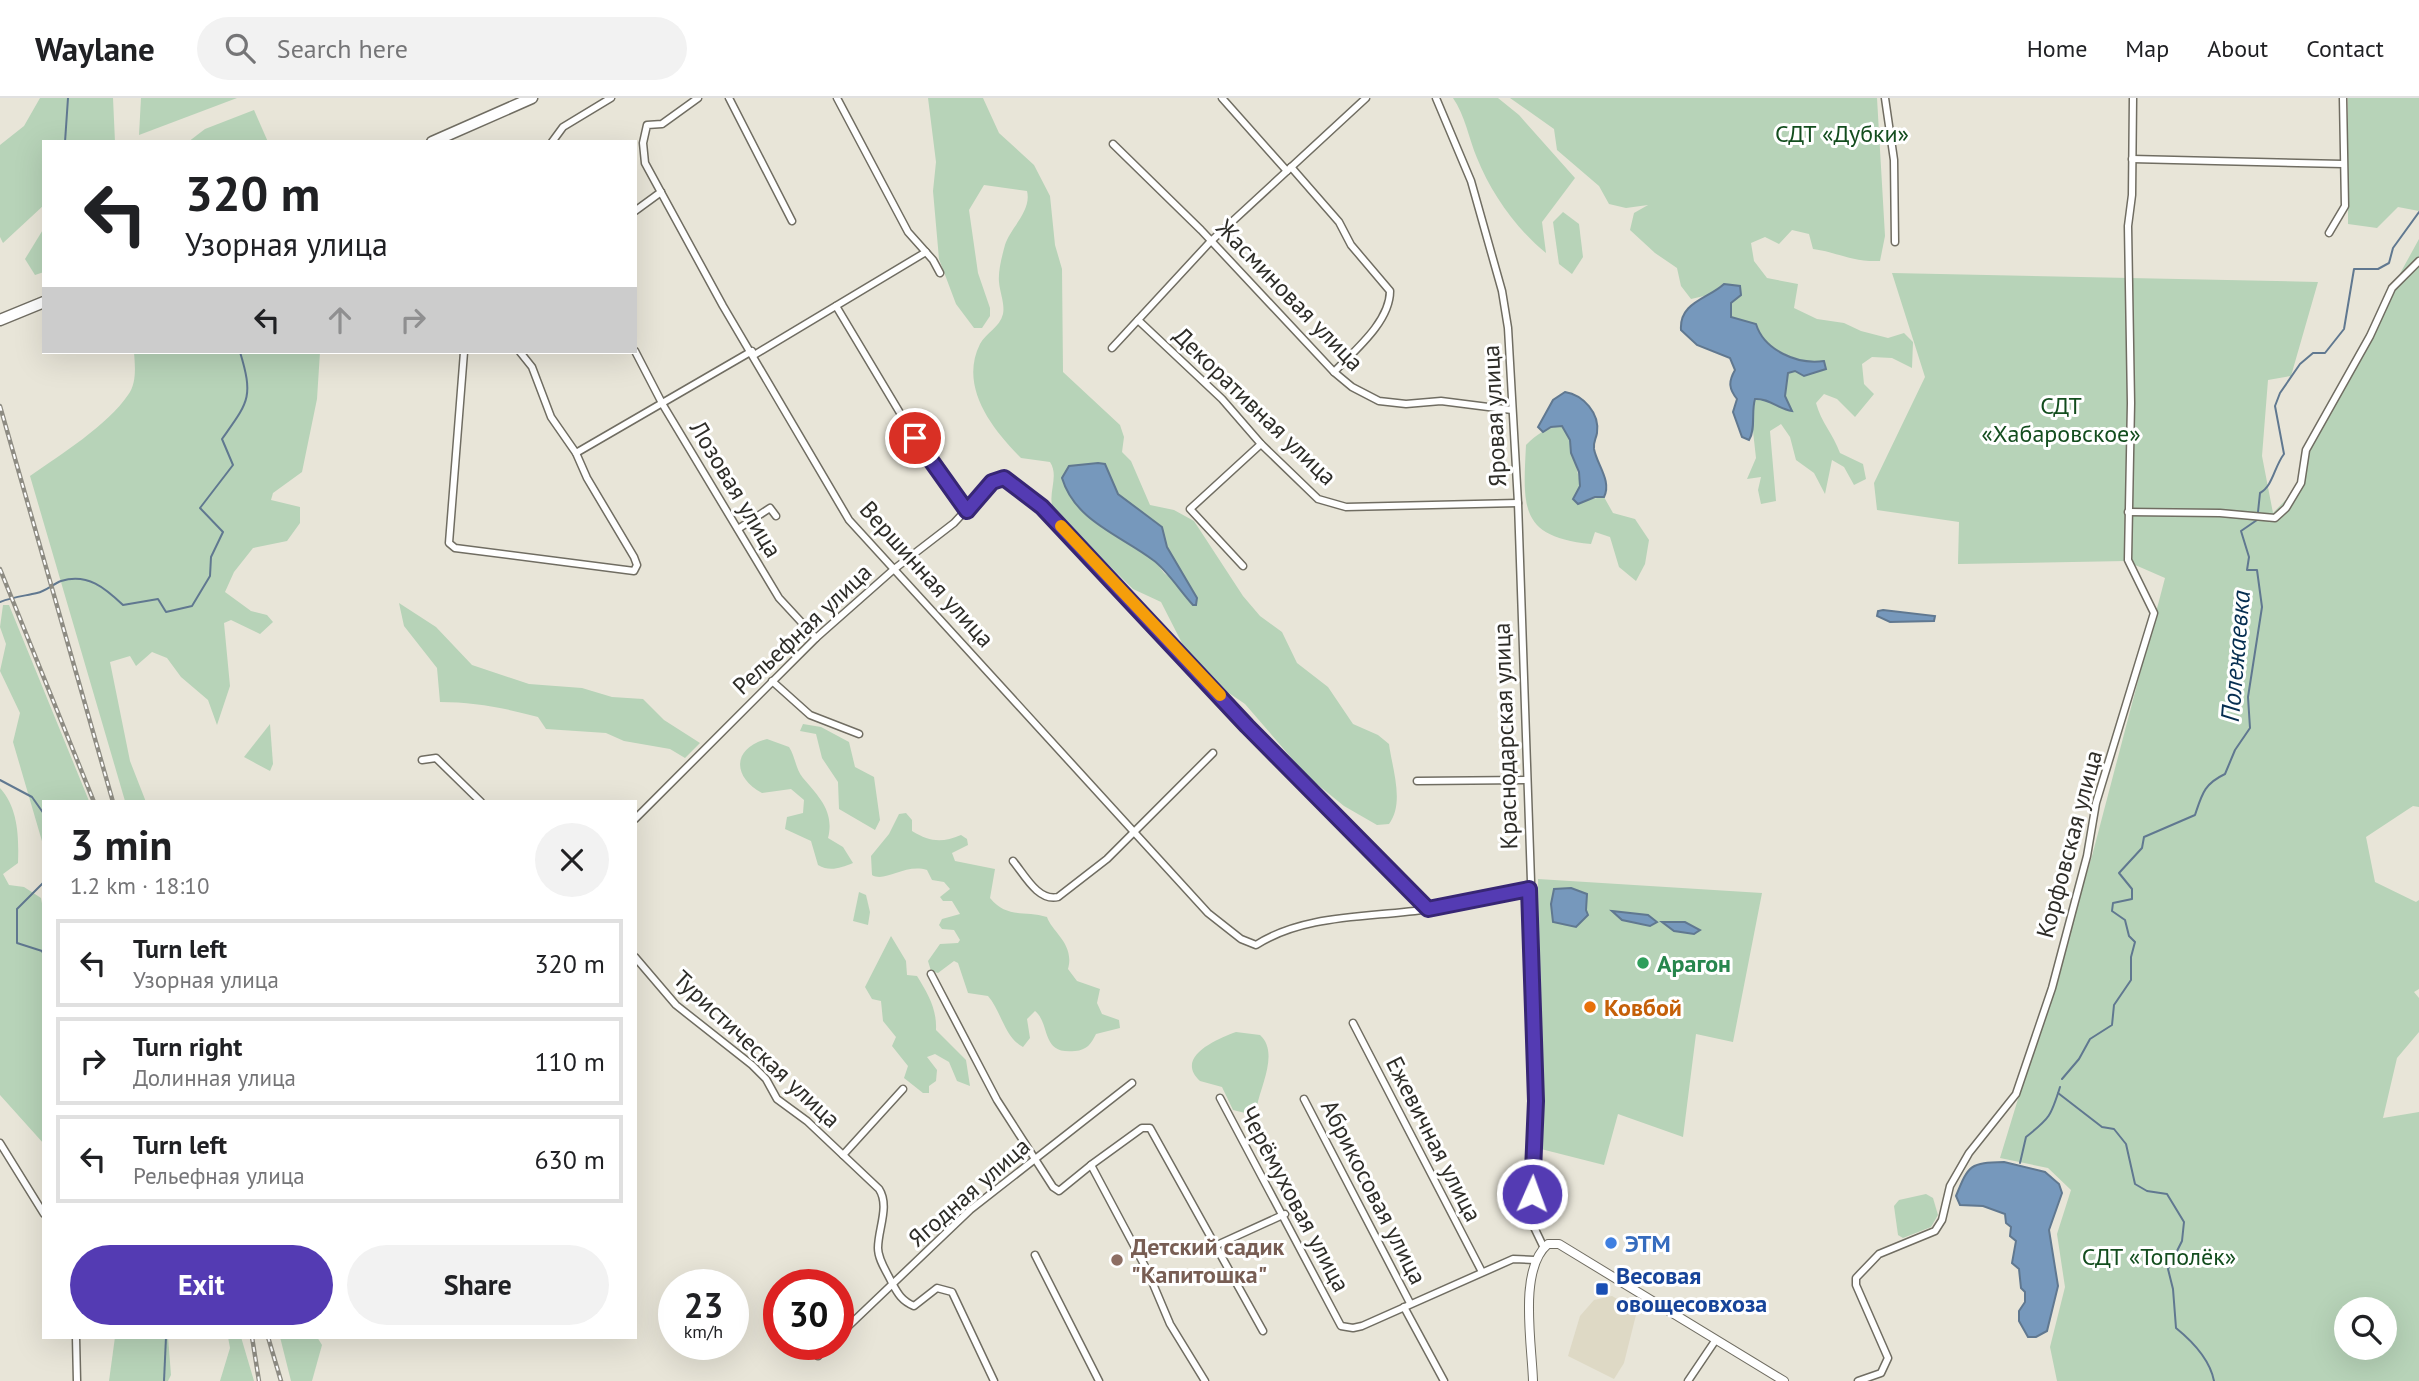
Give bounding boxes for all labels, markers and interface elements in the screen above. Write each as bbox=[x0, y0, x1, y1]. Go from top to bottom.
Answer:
search box bbox=[197, 17, 687, 80]
text: Waylane bbox=[35, 27, 155, 70]
icon: search bbox=[221, 29, 259, 67]
text: Search here bbox=[277, 32, 408, 65]
text: Home bbox=[2027, 33, 2087, 64]
text: Map bbox=[2125, 33, 2169, 64]
text: About bbox=[2207, 33, 2268, 64]
text: Contact bbox=[2306, 33, 2384, 64]
park label: СДТ «Дубки» bbox=[1775, 118, 1909, 149]
text: 320 m bbox=[185, 161, 320, 225]
icon: left bbox=[70, 168, 161, 259]
street label: Жасминовая улица bbox=[1209, 212, 1370, 377]
text: Узорная улица bbox=[185, 223, 388, 265]
icon: left bbox=[248, 301, 286, 339]
icon: ahead bbox=[321, 301, 359, 339]
icon: right bbox=[394, 301, 432, 339]
street label: Декоративная улица bbox=[1167, 320, 1343, 492]
street label: Яровая улица bbox=[1475, 344, 1513, 488]
park label: СДТ «Хабаровское» bbox=[1981, 390, 2141, 449]
pin bbox=[885, 408, 945, 468]
street label: Лозовая улица bbox=[683, 414, 789, 563]
icon: arrive bbox=[896, 419, 934, 457]
street label: Вершинная улица bbox=[853, 494, 1001, 654]
street label: Рельефная улица bbox=[726, 557, 878, 701]
water label: Полежаевка bbox=[2213, 588, 2257, 723]
street label: Краснодарская улица bbox=[1486, 622, 1524, 850]
street label: Корфовская улица bbox=[2029, 747, 2109, 941]
text: 3 min bbox=[70, 817, 172, 872]
button: close bbox=[535, 823, 609, 897]
text: 1.2 km · 18:10 bbox=[70, 871, 209, 900]
text: Turn left bbox=[133, 932, 227, 965]
icon: left bbox=[74, 944, 112, 982]
text: 320 m bbox=[534, 947, 605, 980]
place label: Арагон bbox=[1657, 948, 1731, 979]
marker: Арагон bbox=[1635, 955, 1651, 971]
street label: Туристическая улица bbox=[667, 964, 847, 1134]
text: Узорная улица bbox=[133, 965, 279, 994]
place label: Ковбой bbox=[1604, 992, 1682, 1023]
marker: Ковбой bbox=[1582, 999, 1598, 1015]
text: Turn right bbox=[133, 1030, 242, 1063]
icon: right bbox=[74, 1042, 112, 1080]
text: 110 m bbox=[534, 1045, 605, 1078]
street label: Ежевичная улица bbox=[1379, 1051, 1489, 1227]
text: Долинная улица bbox=[133, 1063, 296, 1092]
street label: Абрикосовая улица bbox=[1314, 1095, 1434, 1289]
street label: Черёмуховая улица bbox=[1233, 1101, 1357, 1297]
text: Turn left bbox=[133, 1128, 227, 1161]
street label: Ягодная улица bbox=[902, 1131, 1036, 1253]
icon: left bbox=[74, 1140, 112, 1178]
text: 630 m bbox=[534, 1143, 605, 1176]
position arrow bbox=[1495, 1157, 1569, 1231]
text: Рельефная улица bbox=[133, 1161, 305, 1190]
place label: ЭТМ bbox=[1625, 1228, 1671, 1259]
place label: Детский садик "Капитошка" bbox=[1131, 1231, 1285, 1290]
marker: ЭТМ bbox=[1603, 1235, 1619, 1251]
park label: СДТ «Тополёк» bbox=[2082, 1241, 2236, 1272]
button: Exit bbox=[70, 1245, 333, 1325]
button: Share bbox=[347, 1245, 609, 1325]
marker: Детский садик "Капитошка" bbox=[1109, 1252, 1125, 1268]
place label: Весовая овощесовхоза bbox=[1616, 1260, 1767, 1319]
speed limit sign: 30 bbox=[763, 1269, 854, 1360]
marker: Весовая овощесовхоза bbox=[1594, 1281, 1610, 1297]
text: 23 bbox=[684, 1282, 723, 1328]
map controls bbox=[2334, 1297, 2397, 1360]
button: search bbox=[2334, 1297, 2397, 1360]
text: km/h bbox=[684, 1320, 723, 1343]

